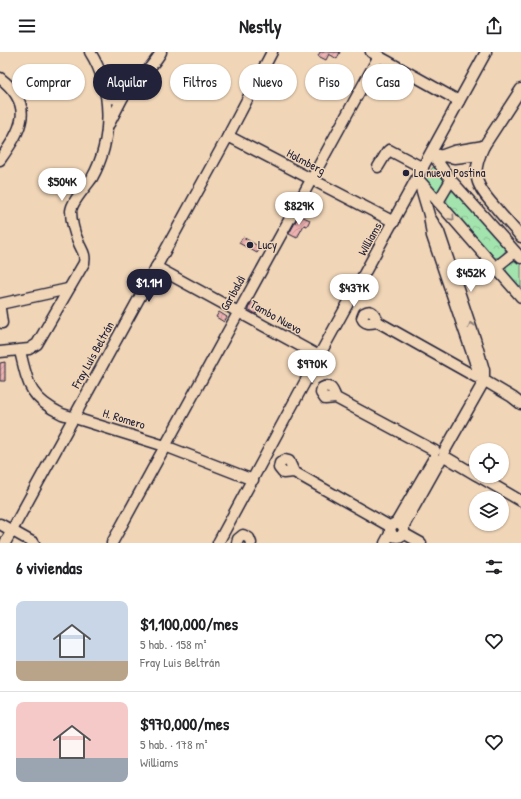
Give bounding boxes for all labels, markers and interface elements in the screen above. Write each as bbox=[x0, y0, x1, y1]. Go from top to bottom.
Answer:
text: Nestly bbox=[239, 14, 282, 39]
icon: menu bbox=[16, 15, 38, 37]
icon: share bbox=[483, 15, 505, 37]
chip: Comprar bbox=[12, 64, 85, 100]
chip: Alquilar bbox=[93, 64, 162, 100]
chip: Filtros bbox=[170, 64, 231, 100]
chip: Nuevo bbox=[239, 64, 297, 100]
chip: Piso bbox=[305, 64, 354, 100]
chip: Casa bbox=[362, 64, 414, 100]
street label: Holmberg bbox=[284, 144, 329, 179]
place label: La nueva Postina bbox=[414, 164, 486, 181]
pin: $504K bbox=[34, 168, 90, 202]
marker: La nueva Postina bbox=[401, 168, 411, 178]
text: $504K bbox=[47, 172, 77, 190]
pin: $829K bbox=[271, 192, 327, 226]
text: $829K bbox=[284, 196, 314, 214]
one-way arrow bbox=[448, 214, 455, 221]
street label: Williams bbox=[354, 219, 386, 258]
place label: Lucy bbox=[258, 236, 277, 253]
marker: Lucy bbox=[245, 240, 255, 250]
pin: $452K bbox=[443, 259, 499, 293]
text: $452K bbox=[456, 263, 486, 281]
pin: $1.1M bbox=[121, 269, 177, 303]
street label: Garibaldi bbox=[216, 272, 249, 313]
text: $1.1M bbox=[136, 273, 162, 291]
pin: $437K bbox=[326, 274, 382, 308]
text: $437K bbox=[339, 278, 369, 296]
street label: Tambo Nuevo bbox=[247, 295, 305, 338]
street label: Fray Luis Beltrán bbox=[67, 318, 118, 392]
one-way arrow bbox=[467, 322, 475, 329]
pin: $970K bbox=[284, 350, 340, 384]
text: $970K bbox=[297, 354, 327, 372]
street label: H. Romero bbox=[101, 404, 148, 433]
map controls bbox=[469, 443, 509, 531]
button: locate bbox=[469, 443, 509, 483]
button: layers bbox=[469, 491, 509, 531]
text: 6 viviendas bbox=[16, 556, 82, 579]
icon: filters bbox=[483, 556, 505, 578]
text: $1,100,000/mes bbox=[140, 612, 238, 635]
icon: home bbox=[48, 617, 96, 665]
icon: heart bbox=[483, 630, 505, 652]
text: 5 hab. · 158 m² bbox=[140, 635, 206, 653]
text: Fray Luis Beltrán bbox=[140, 653, 220, 671]
text: $970,000/mes bbox=[140, 712, 229, 735]
icon: home bbox=[48, 718, 96, 766]
icon: heart bbox=[483, 731, 505, 753]
text: 5 hab. · 178 m² bbox=[140, 735, 207, 753]
text: Williams bbox=[140, 753, 178, 771]

